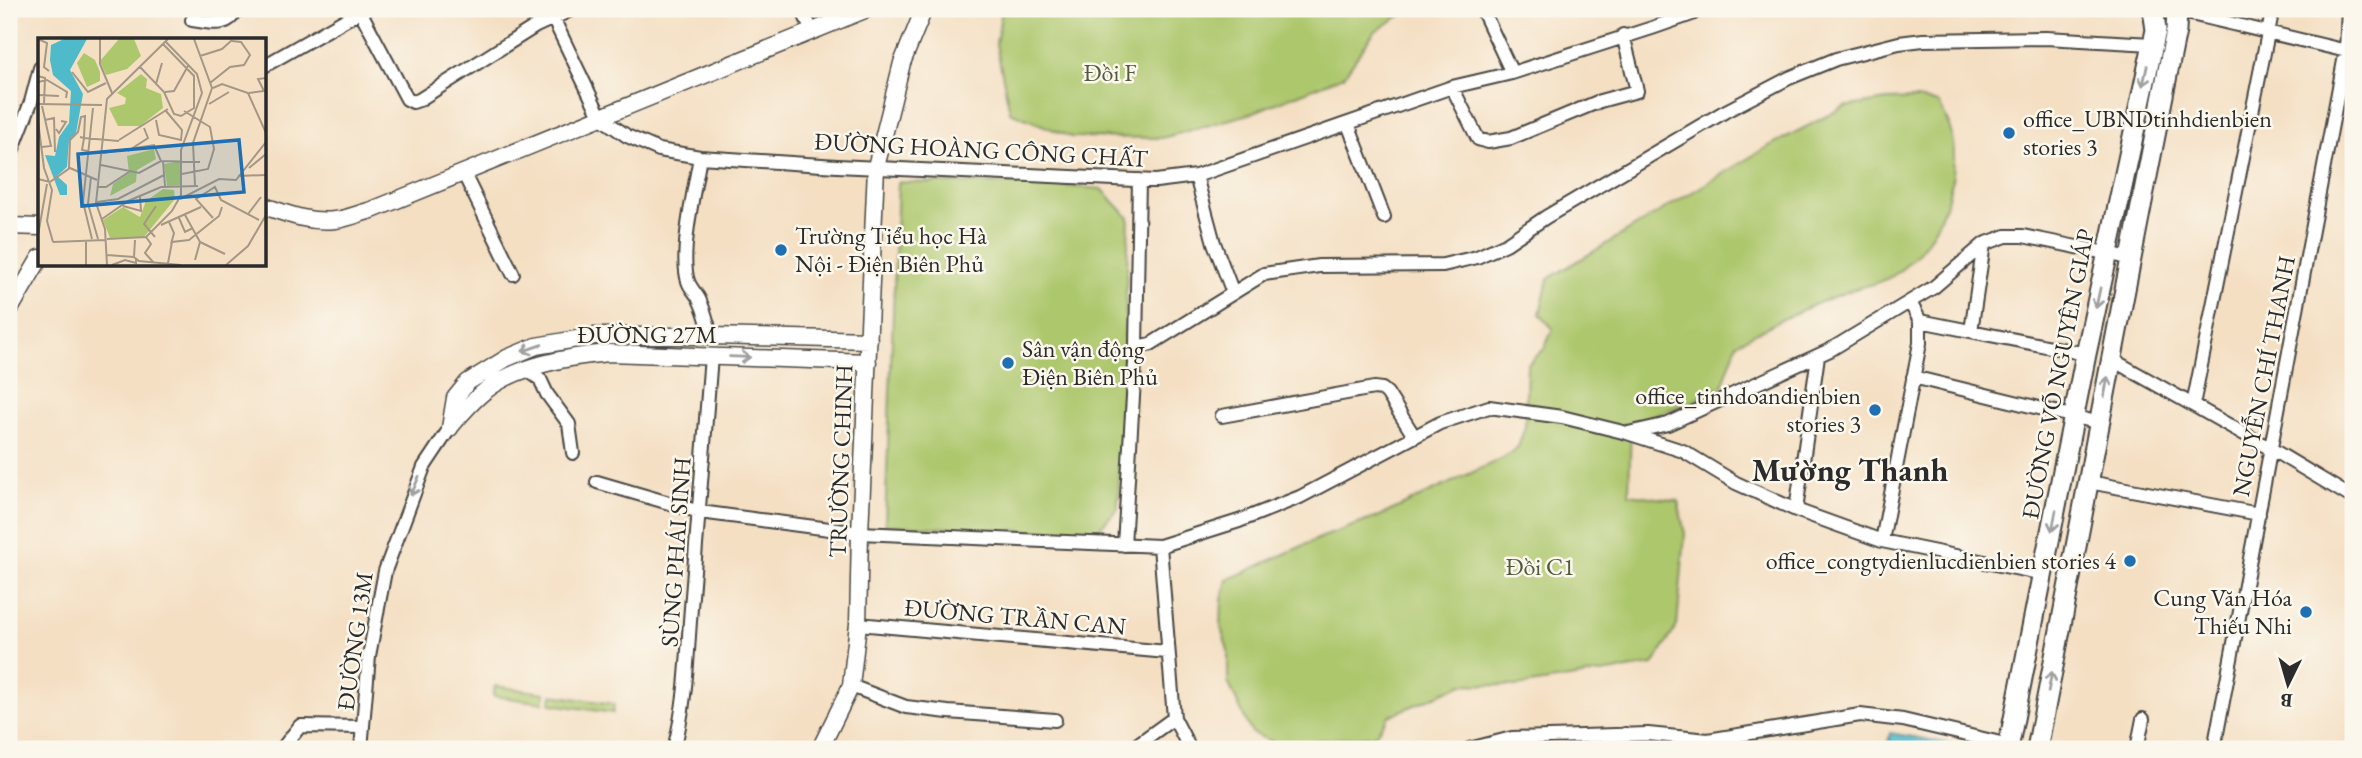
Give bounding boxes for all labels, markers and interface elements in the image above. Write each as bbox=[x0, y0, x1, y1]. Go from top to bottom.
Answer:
inset map bbox=[38, 38, 266, 266]
park label: Đồi F bbox=[1084, 57, 1136, 88]
one-way arrow bbox=[2138, 64, 2152, 87]
place label: office_UBNDtinhdienbien stories 3 bbox=[2023, 103, 2272, 162]
street label: ĐƯỜNG HOÀNG CÔNG CHẤT bbox=[813, 125, 1149, 174]
marker: office_UBNDtinhdienbien stories 3 bbox=[2001, 125, 2017, 141]
place label: Trường Tiểu học Hà Nội - Điện Biên Phủ bbox=[795, 220, 987, 279]
street label: ĐƯỜNG VÕ NGUYÊN GIÁP bbox=[2014, 226, 2101, 522]
marker: Trường Tiểu học Hà Nội - Điện Biên Phủ bbox=[773, 242, 789, 258]
street label: NGUYỄN CHÍ THANH bbox=[2225, 253, 2302, 499]
one-way arrow bbox=[2090, 286, 2104, 309]
street label: ĐƯỜNG 27M bbox=[577, 319, 717, 350]
place label: Sân vận động Điện Biên Phủ bbox=[1022, 333, 1158, 392]
one-way arrow bbox=[522, 343, 544, 355]
one-way arrow bbox=[728, 351, 751, 364]
marker: Sân vận động Điện Biên Phủ bbox=[1000, 355, 1016, 371]
street label: TRƯỜNG CHINH bbox=[822, 364, 859, 558]
one-way arrow bbox=[2100, 376, 2113, 398]
place label: office_tinhdoandienbien stories 3 bbox=[1635, 380, 1861, 439]
marker: office_tinhdoandienbien stories 3 bbox=[1867, 402, 1883, 418]
district label: Mường Thanh bbox=[1752, 449, 1949, 491]
street label: SÙNG PHÁI SINH bbox=[653, 456, 698, 648]
one-way arrow bbox=[408, 475, 421, 497]
one-way arrow bbox=[2046, 509, 2060, 532]
place label: office_congtydienlucdienbien stories 4 bbox=[1766, 545, 2116, 576]
park label: Đồi C1 bbox=[1505, 551, 1575, 582]
marker: office_congtydienlucdienbien stories 4 bbox=[2122, 553, 2138, 569]
street label: ĐƯỜNG 13M bbox=[329, 569, 380, 712]
place label: Cung Văn Hóa Thiếu Nhi bbox=[2153, 582, 2292, 641]
street label: ĐƯỜNG TRẦN CAN bbox=[903, 591, 1127, 642]
marker: Cung Văn Hóa Thiếu Nhi bbox=[2298, 604, 2314, 620]
north arrow bbox=[2254, 650, 2324, 720]
one-way arrow bbox=[2044, 671, 2058, 694]
text: B bbox=[2279, 687, 2294, 713]

